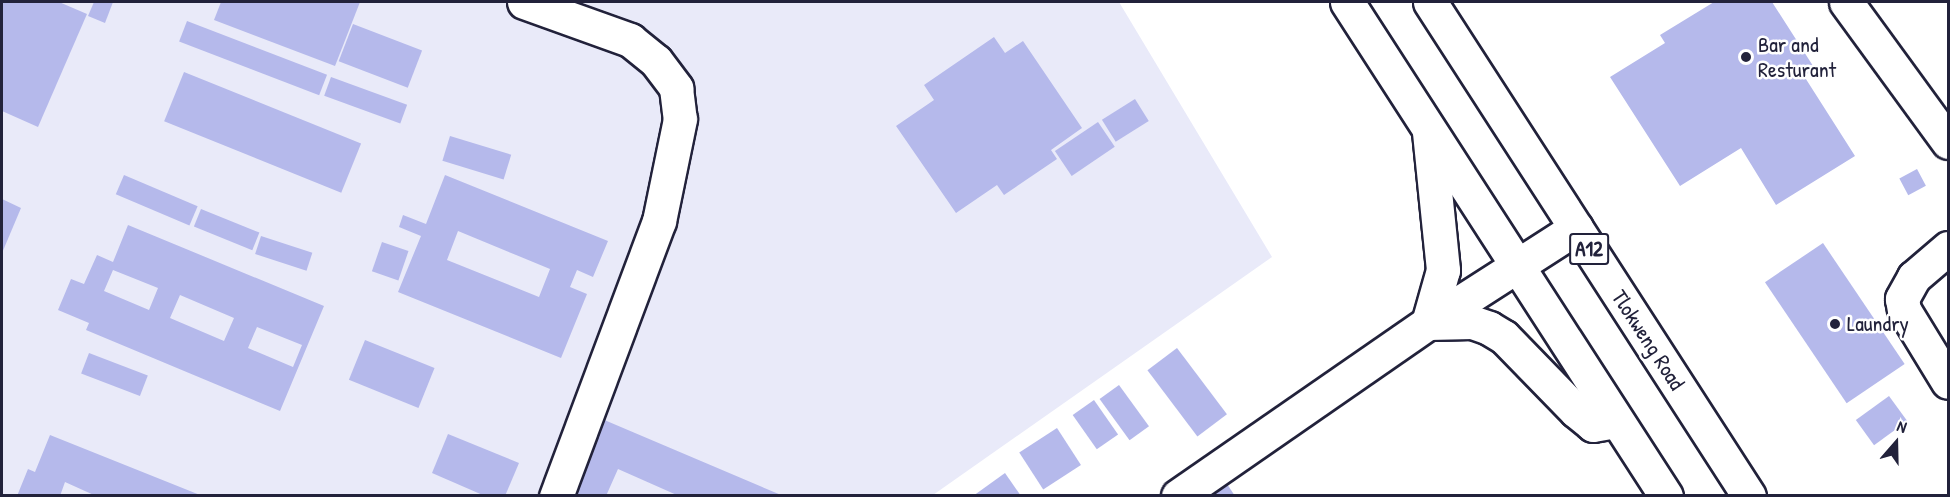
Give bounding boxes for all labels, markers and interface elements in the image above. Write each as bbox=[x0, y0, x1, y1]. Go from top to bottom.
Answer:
place label: Bar and Resturant bbox=[1758, 31, 1836, 82]
marker: Bar and Resturant bbox=[1739, 50, 1753, 64]
road number: A12 bbox=[1568, 231, 1610, 267]
street label: Tlokweng Road bbox=[1606, 285, 1690, 395]
place label: Laundry bbox=[1847, 311, 1909, 337]
marker: Laundry bbox=[1828, 317, 1842, 331]
north arrow bbox=[1866, 413, 1926, 473]
text: N bbox=[1894, 414, 1910, 438]

